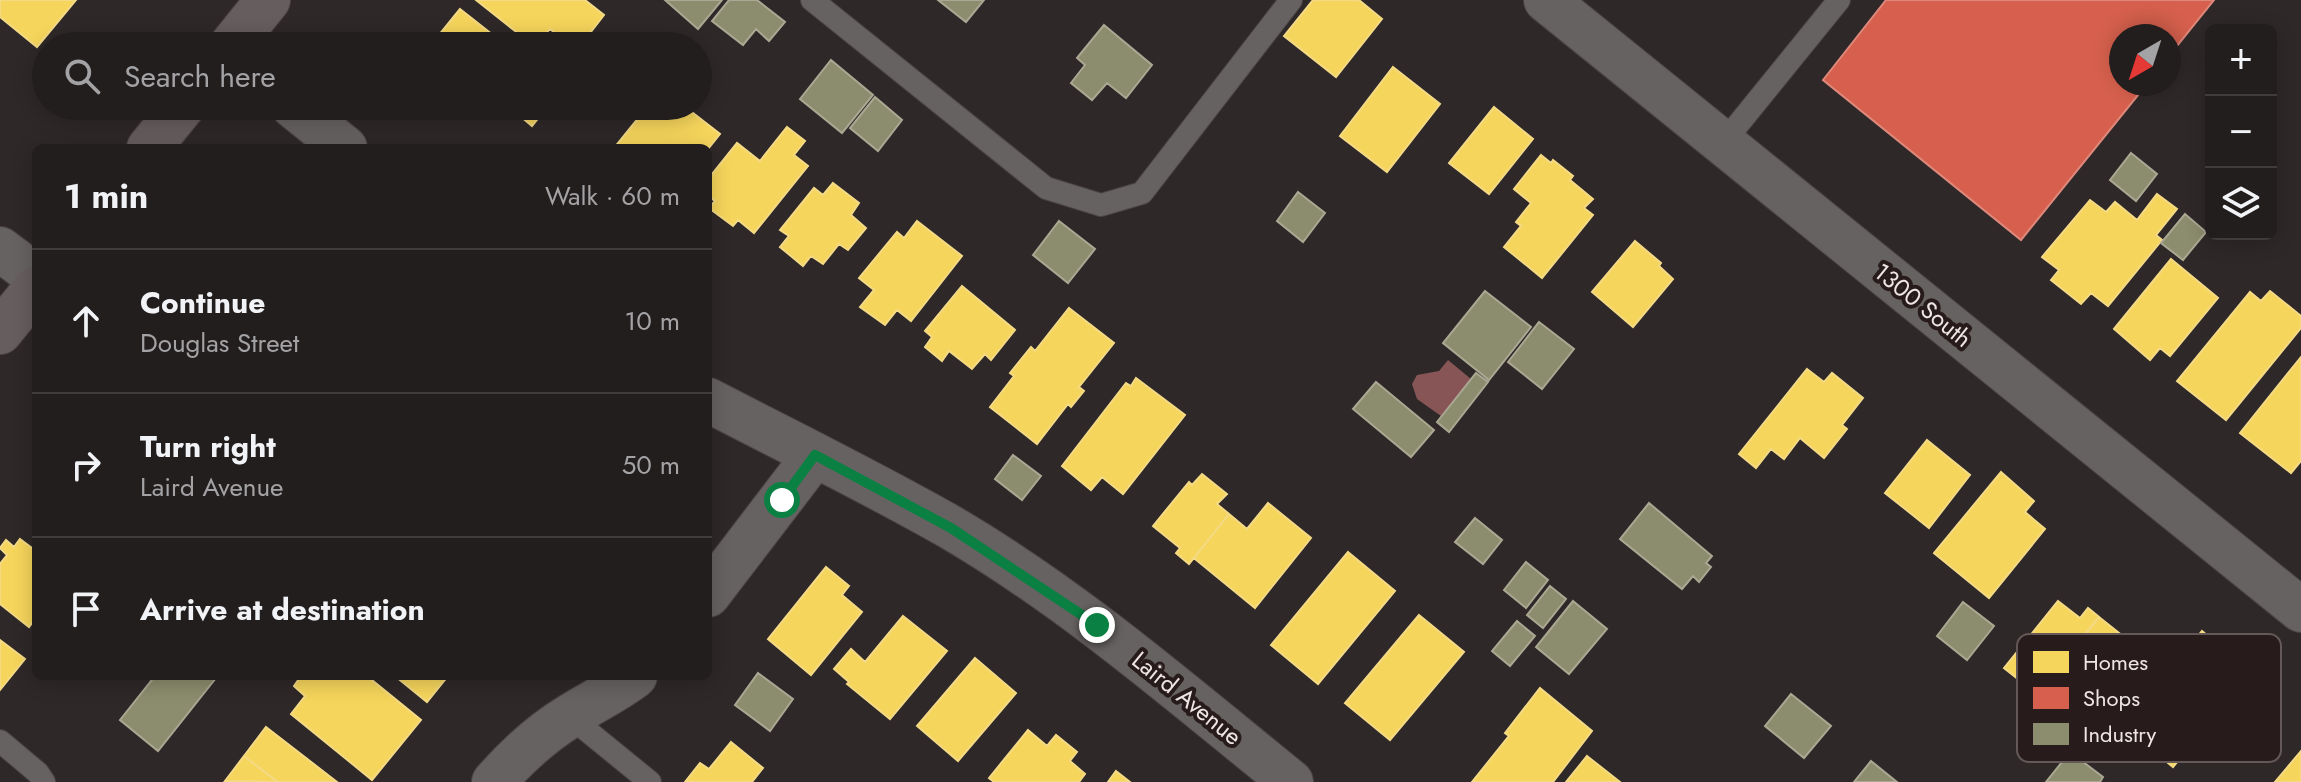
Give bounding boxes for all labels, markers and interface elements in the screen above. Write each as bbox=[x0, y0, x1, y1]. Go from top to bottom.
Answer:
north arrow bbox=[2109, 24, 2181, 96]
map controls bbox=[2205, 24, 2277, 240]
button: + bbox=[2205, 24, 2277, 96]
search box bbox=[32, 32, 712, 120]
icon: search bbox=[60, 54, 104, 98]
text: Search here bbox=[124, 55, 276, 98]
button: − bbox=[2205, 96, 2277, 168]
button: layers bbox=[2205, 168, 2277, 240]
text: 1 min bbox=[64, 172, 148, 221]
text: Walk · 60 m bbox=[545, 177, 680, 215]
street label: 1300 South bbox=[1866, 255, 1980, 355]
text: Continue bbox=[140, 281, 266, 324]
icon: ahead bbox=[64, 299, 108, 343]
text: 10 m bbox=[625, 302, 680, 340]
text: Douglas Street bbox=[140, 324, 299, 362]
text: Turn right bbox=[140, 425, 276, 468]
icon: right bbox=[64, 443, 108, 487]
text: 50 m bbox=[622, 446, 680, 484]
text: Laird Avenue bbox=[140, 468, 284, 506]
route start bbox=[764, 482, 800, 518]
icon: arrive bbox=[64, 587, 108, 631]
text: Arrive at destination bbox=[140, 588, 425, 631]
route end bbox=[1079, 607, 1115, 643]
legend bbox=[2017, 634, 2281, 762]
street label: Laird Avenue bbox=[1125, 643, 1249, 753]
text: Homes bbox=[2083, 646, 2148, 678]
text: Shops bbox=[2083, 682, 2140, 714]
text: Industry bbox=[2083, 718, 2156, 750]

